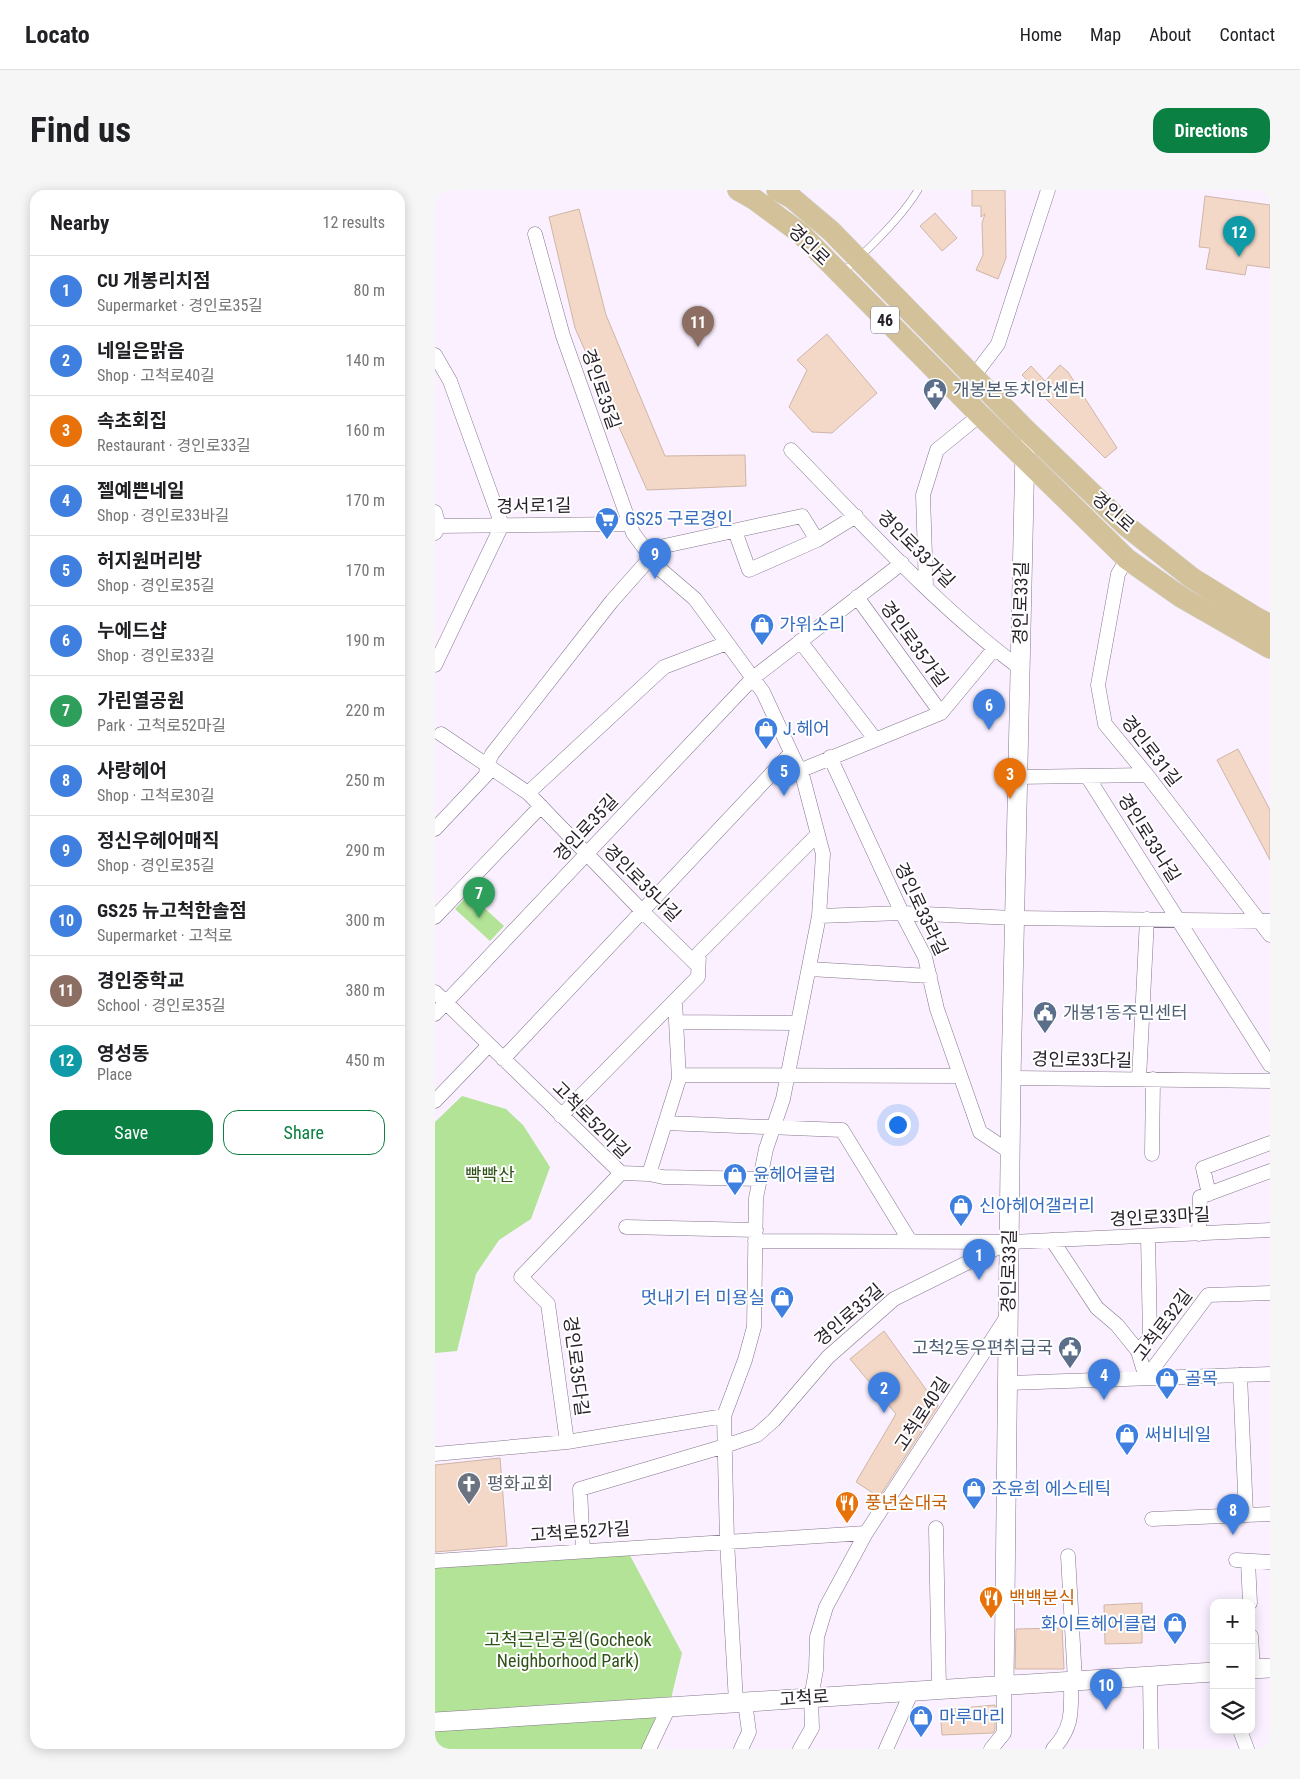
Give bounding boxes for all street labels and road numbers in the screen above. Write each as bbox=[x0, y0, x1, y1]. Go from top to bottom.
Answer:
street label: 경인로 bbox=[784, 220, 835, 269]
road number: 46 bbox=[871, 306, 899, 334]
street label: 경인로35길 bbox=[578, 346, 625, 432]
street label: 경인로 bbox=[1088, 487, 1139, 536]
street label: 경서로1길 bbox=[496, 494, 572, 517]
street label: 경인로33가길 bbox=[873, 506, 959, 592]
street label: 경인로33길 bbox=[1009, 561, 1032, 645]
street label: 경인로35가길 bbox=[876, 597, 952, 691]
street label: 경인로31길 bbox=[1117, 711, 1186, 790]
street label: 경인로35길 bbox=[549, 790, 622, 866]
street label: 경인로33나길 bbox=[1114, 790, 1185, 886]
street label: 경인로35나길 bbox=[599, 840, 685, 926]
street label: 경인로33라길 bbox=[891, 859, 952, 959]
street label: 경인로33다길 bbox=[1032, 1048, 1132, 1071]
street label: 고척로52마길 bbox=[548, 1077, 634, 1163]
street label: 경인로33마길 bbox=[1109, 1203, 1211, 1230]
street label: 경인로33길 bbox=[997, 1229, 1020, 1313]
street label: 경인로35길 bbox=[810, 1279, 887, 1350]
street label: 고척로32길 bbox=[1129, 1285, 1196, 1365]
street label: 경인로35다길 bbox=[560, 1315, 593, 1417]
street label: 고척로40길 bbox=[890, 1373, 953, 1455]
street label: 고척로52가길 bbox=[529, 1518, 631, 1545]
street label: 고척로 bbox=[778, 1685, 829, 1710]

